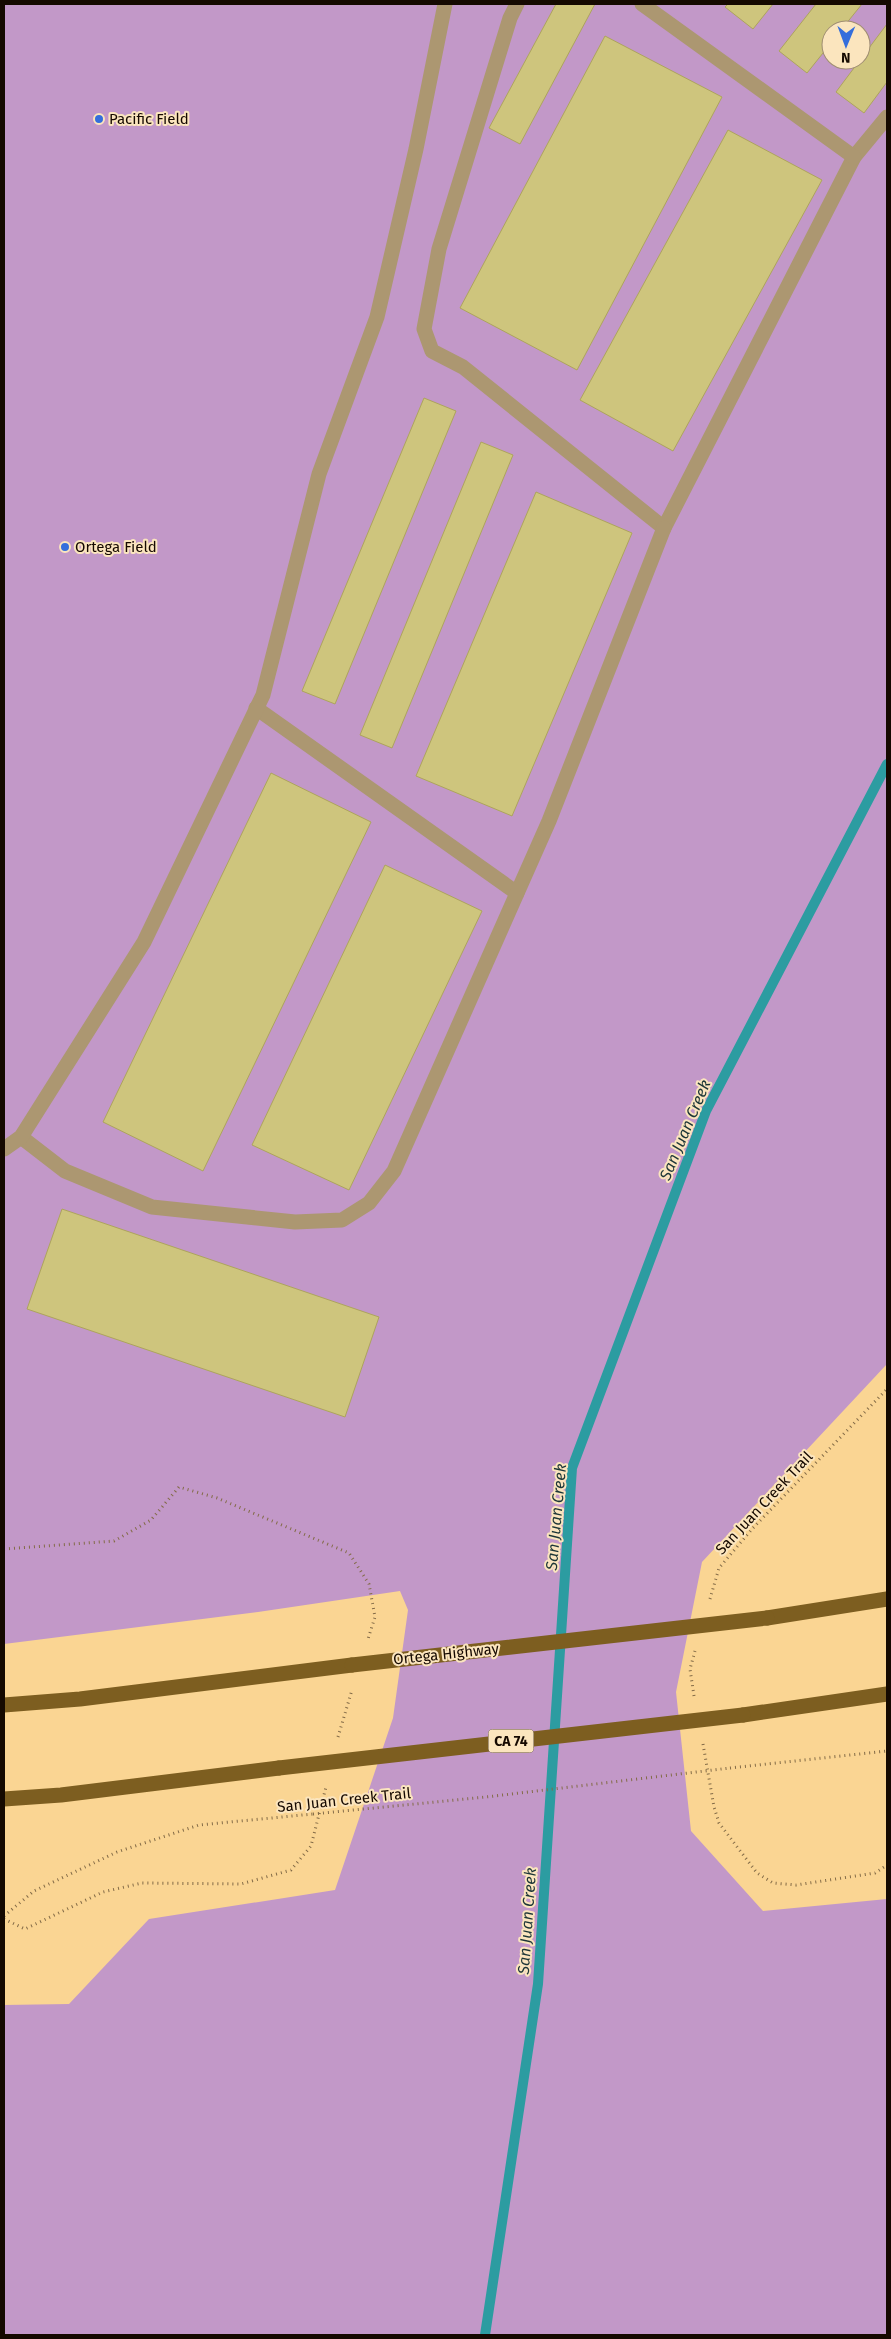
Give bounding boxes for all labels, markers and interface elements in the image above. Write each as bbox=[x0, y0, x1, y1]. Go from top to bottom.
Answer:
north arrow bbox=[821, 20, 871, 70]
text: N bbox=[841, 49, 851, 66]
place label: Pacific Field bbox=[109, 110, 189, 128]
marker: Pacific Field bbox=[93, 113, 105, 125]
place label: Ortega Field bbox=[75, 538, 157, 556]
marker: Ortega Field bbox=[59, 541, 71, 553]
water label: San Juan Creek bbox=[655, 1077, 715, 1184]
street label: San Juan Creek Trail bbox=[712, 1447, 817, 1558]
water label: San Juan Creek bbox=[542, 1463, 570, 1572]
street label: Ortega Highway bbox=[392, 1639, 500, 1668]
road number: CA 74 bbox=[488, 1730, 534, 1752]
street label: San Juan Creek Trail bbox=[276, 1784, 412, 1816]
water label: San Juan Creek bbox=[514, 1867, 540, 1976]

